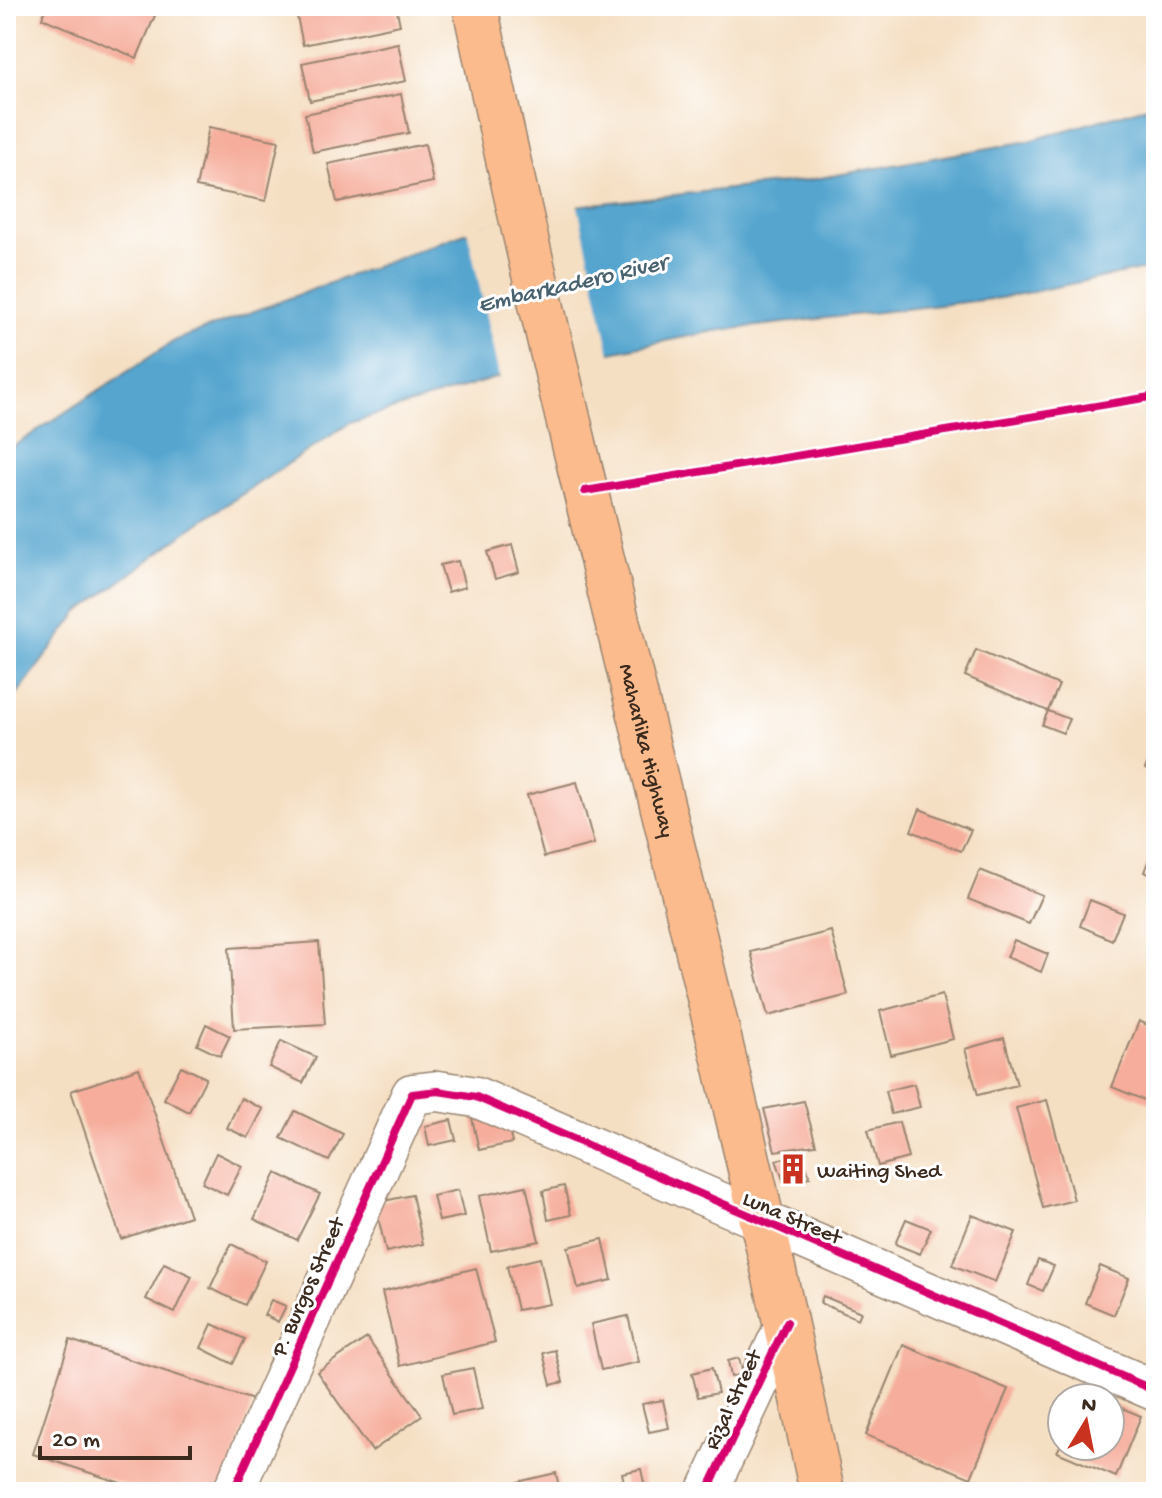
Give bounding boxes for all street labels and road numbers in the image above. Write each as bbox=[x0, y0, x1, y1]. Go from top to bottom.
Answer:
street label: Maharlika Highway bbox=[611, 661, 679, 841]
street label: Luna Street bbox=[738, 1187, 847, 1253]
street label: P. Burgos Street bbox=[267, 1212, 353, 1362]
street label: Rizal Street bbox=[700, 1345, 770, 1455]

